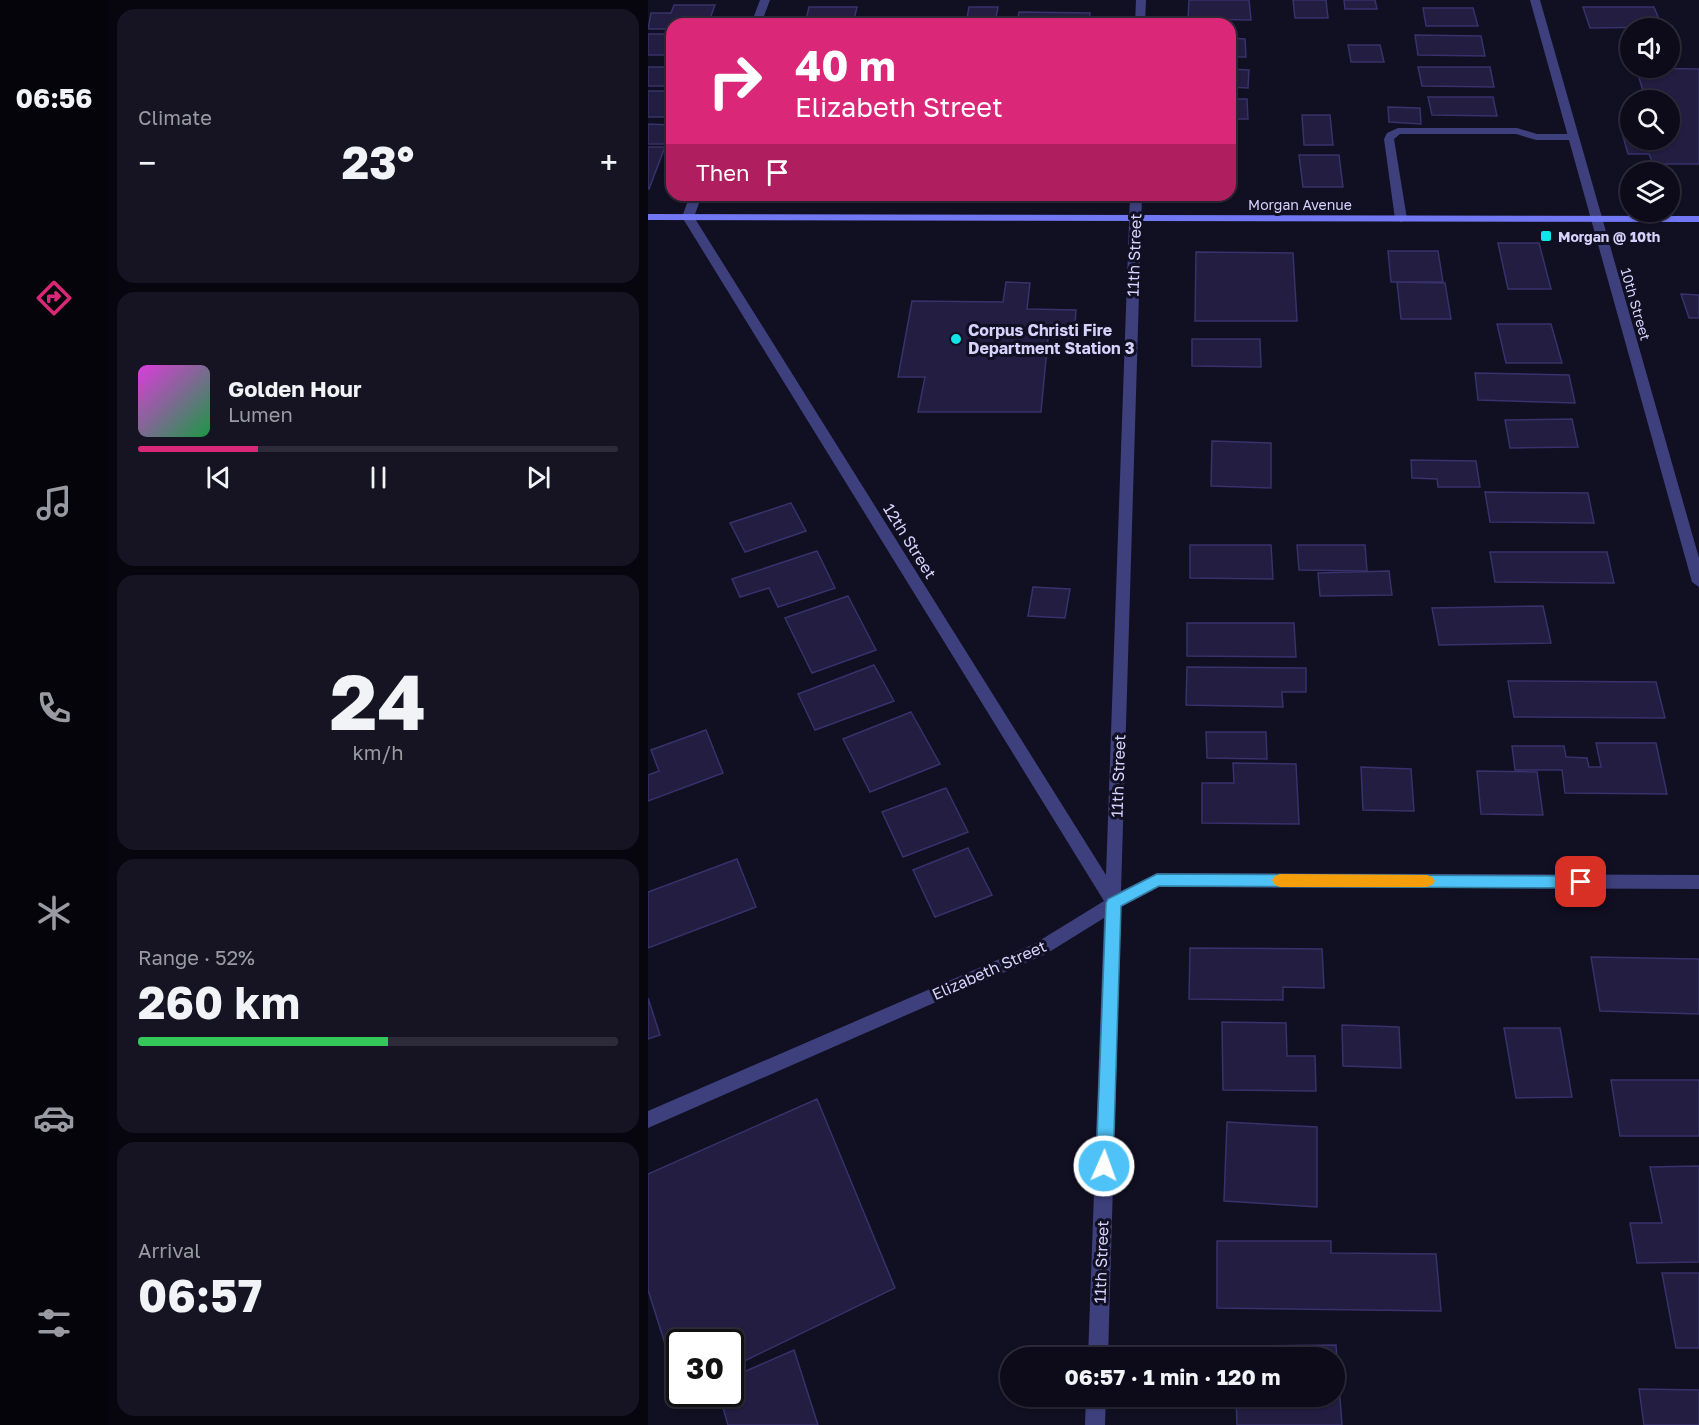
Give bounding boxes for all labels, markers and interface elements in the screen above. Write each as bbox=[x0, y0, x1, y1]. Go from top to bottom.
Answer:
map controls bbox=[1620, 18, 1680, 222]
button: sound bbox=[1620, 18, 1680, 78]
text: 40 m bbox=[795, 40, 896, 90]
icon: right bbox=[696, 42, 774, 120]
text: 06:56 bbox=[16, 82, 92, 114]
button: search bbox=[1620, 90, 1680, 150]
text: Elizabeth Street bbox=[795, 91, 1003, 123]
text: Climate bbox=[138, 105, 212, 129]
text: 23° bbox=[342, 135, 414, 189]
text: − bbox=[138, 143, 156, 182]
text: + bbox=[600, 143, 618, 182]
icon: arrive bbox=[761, 156, 794, 189]
text: Then bbox=[696, 159, 749, 186]
button: layers bbox=[1620, 162, 1680, 222]
street label: Morgan Avenue bbox=[1248, 196, 1352, 213]
street label: 11th Street bbox=[1123, 213, 1145, 297]
place label: Morgan @ 10th bbox=[1558, 228, 1660, 245]
marker: Morgan @ 10th bbox=[1539, 229, 1553, 243]
street label: 10th Street bbox=[1618, 266, 1654, 342]
icon: directions bbox=[33, 277, 75, 319]
place label: Corpus Christi Fire Department Station 3 bbox=[968, 320, 1135, 358]
marker: Corpus Christi Fire Department Station 3 bbox=[949, 332, 963, 346]
text: Golden Hour bbox=[228, 375, 362, 402]
text: Lumen bbox=[228, 402, 293, 426]
icon: previous bbox=[202, 461, 235, 494]
icon: pause bbox=[362, 461, 395, 494]
icon: next bbox=[522, 461, 555, 494]
icon: music bbox=[33, 482, 75, 524]
street label: 12th Street bbox=[879, 500, 941, 582]
text: 24 bbox=[330, 654, 426, 747]
icon: phone bbox=[33, 687, 75, 729]
street label: 11th Street bbox=[1107, 734, 1129, 818]
text: km/h bbox=[353, 740, 403, 764]
pin bbox=[1555, 856, 1606, 907]
icon: arrive bbox=[1564, 865, 1597, 898]
icon: climate bbox=[33, 892, 75, 934]
street label: Elizabeth Street bbox=[929, 936, 1049, 1004]
text: Range · 52% bbox=[138, 945, 255, 969]
text: 260 km bbox=[138, 975, 300, 1029]
icon: car bbox=[33, 1097, 75, 1139]
position arrow bbox=[1072, 1134, 1136, 1198]
street label: 11th Street bbox=[1090, 1220, 1112, 1304]
text: Arrival bbox=[138, 1238, 201, 1262]
text: 06:57 bbox=[138, 1268, 262, 1322]
icon: filters bbox=[33, 1302, 75, 1344]
speed limit sign: 30 bbox=[666, 1329, 744, 1407]
text: 06:57 · 1 min · 120 m bbox=[1064, 1363, 1281, 1390]

